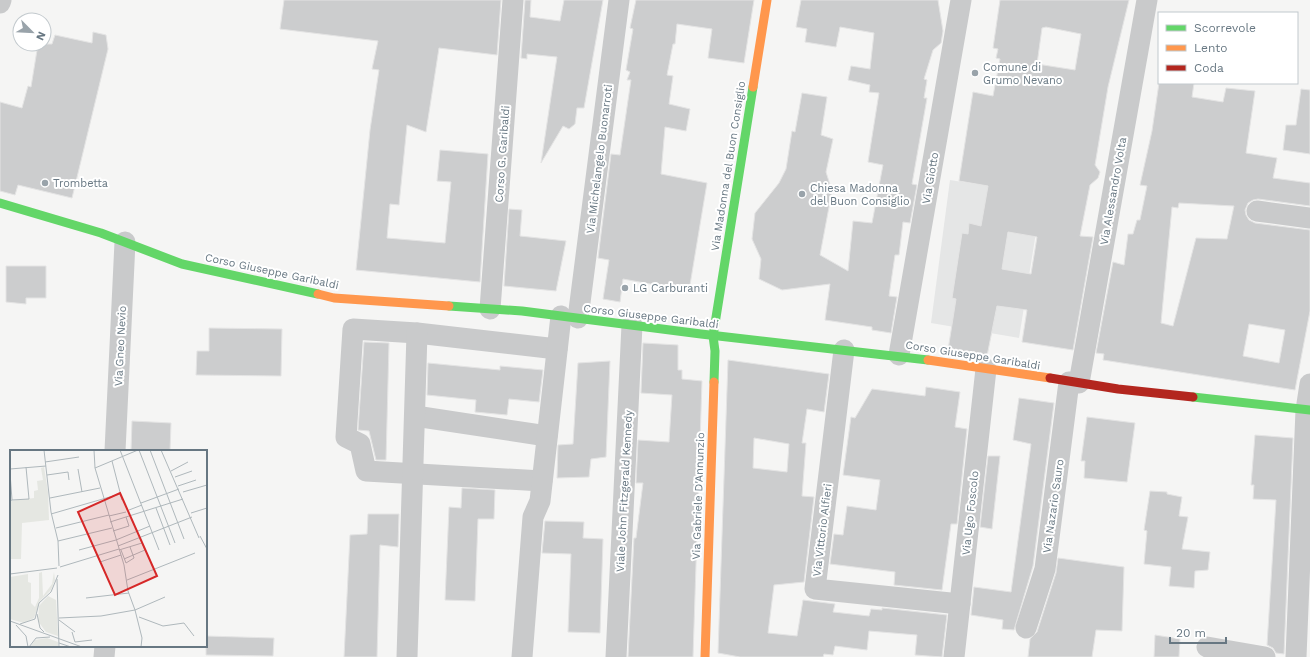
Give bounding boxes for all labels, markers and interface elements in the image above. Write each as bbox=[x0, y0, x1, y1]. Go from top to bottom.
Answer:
north arrow bbox=[12, 12, 52, 52]
legend bbox=[1158, 12, 1298, 84]
text: Scorrevole bbox=[1194, 21, 1256, 35]
text: N bbox=[33, 29, 48, 42]
text: Lento bbox=[1194, 41, 1228, 55]
place label: Comune di Grumo Nevano bbox=[983, 61, 1062, 87]
text: Coda bbox=[1194, 61, 1224, 75]
marker: Comune di Grumo Nevano bbox=[970, 68, 980, 78]
street label: Via Madonna del Buon Consiglio bbox=[709, 80, 748, 252]
street label: Via Michelangelo Buonarroti bbox=[584, 84, 615, 234]
street label: Corso G. Garibaldi bbox=[493, 105, 512, 203]
street label: Via Alessandro Volta bbox=[1098, 136, 1129, 246]
street label: Via Giotto bbox=[920, 151, 941, 205]
place label: Trombetta bbox=[53, 177, 108, 190]
marker: Trombetta bbox=[40, 178, 50, 188]
place label: Chiesa Madonna del Buon Consiglio bbox=[810, 182, 910, 208]
marker: Chiesa Madonna del Buon Consiglio bbox=[797, 189, 807, 199]
street label: Corso Giuseppe Garibaldi bbox=[204, 251, 340, 292]
place label: LG Carburanti bbox=[633, 282, 708, 295]
marker: LG Carburanti bbox=[620, 283, 630, 293]
street label: Corso Giuseppe Garibaldi bbox=[583, 302, 719, 331]
street label: Via Gneo Nevio bbox=[112, 305, 129, 387]
street label: Corso Giuseppe Garibaldi bbox=[905, 338, 1041, 373]
street label: Viale John Fitzgerald Kennedy bbox=[614, 409, 635, 572]
street label: Via Gabriele D'Annunzio bbox=[690, 432, 707, 560]
inset map bbox=[10, 450, 207, 647]
street label: Via Nazario Sauro bbox=[1040, 458, 1067, 554]
street label: Via Ugo Foscolo bbox=[960, 470, 981, 556]
street label: Via Vittorio Alfieri bbox=[810, 483, 835, 577]
scale bar bbox=[1170, 619, 1226, 645]
text: 20 m bbox=[1176, 626, 1206, 640]

